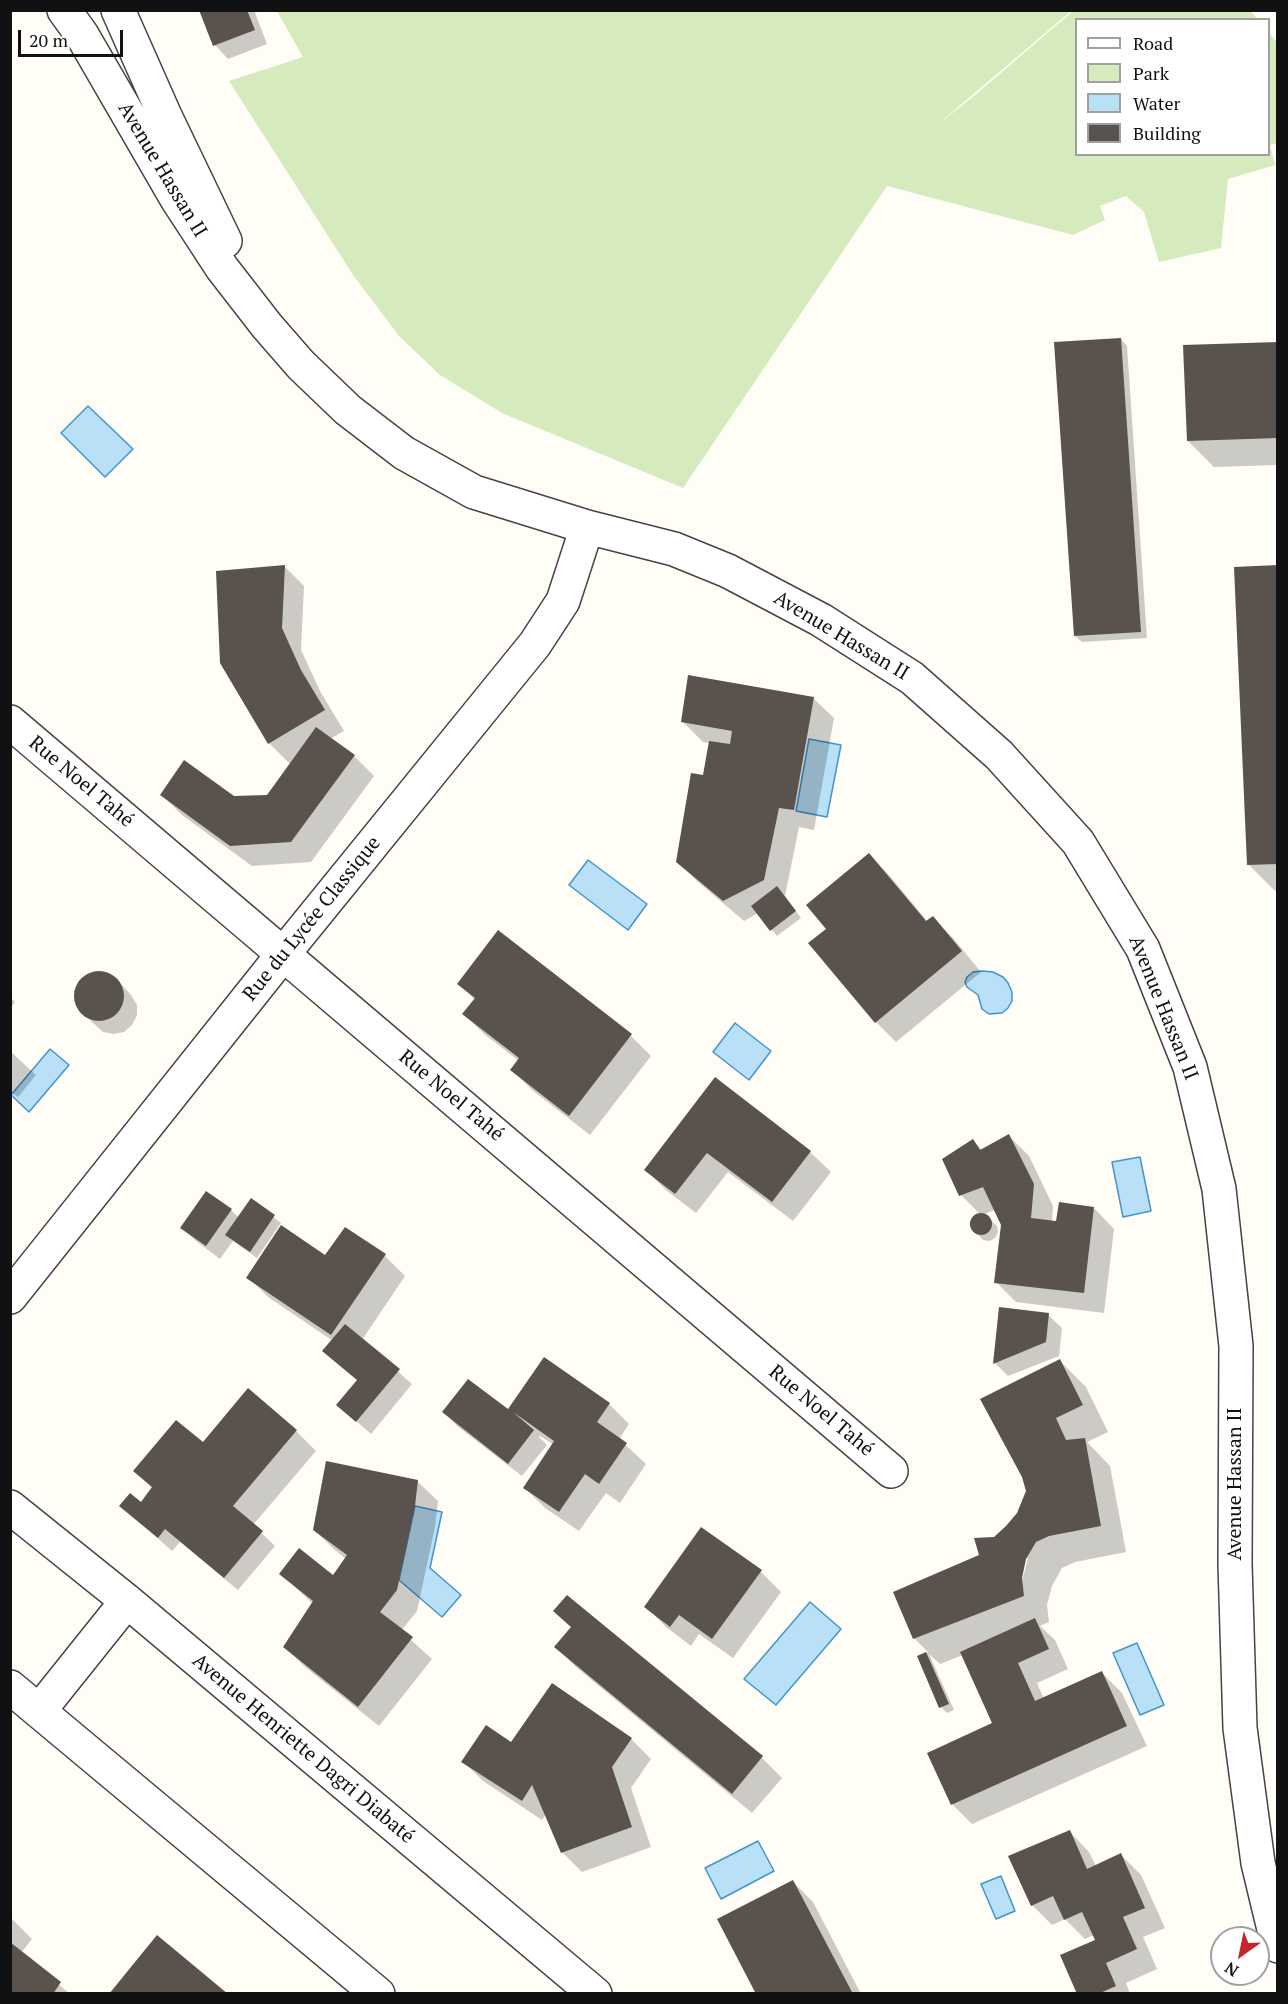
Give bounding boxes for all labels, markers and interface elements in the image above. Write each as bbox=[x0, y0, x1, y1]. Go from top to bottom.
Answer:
scale bar bbox=[21, 18, 126, 56]
legend bbox=[1075, 18, 1270, 156]
text: 20 m bbox=[29, 28, 68, 52]
text: Road bbox=[1133, 31, 1173, 55]
text: Park bbox=[1133, 61, 1169, 85]
text: Water bbox=[1133, 91, 1180, 115]
street label: Avenue Hassan II bbox=[112, 98, 212, 242]
text: Building bbox=[1133, 121, 1201, 145]
street label: Avenue Hassan II bbox=[769, 586, 913, 686]
street label: Rue Noel Tahé bbox=[24, 731, 138, 833]
street label: Rue du Lycée Classique bbox=[238, 832, 386, 1006]
street label: Avenue Hassan II bbox=[1123, 932, 1203, 1084]
street label: Rue Noel Tahé bbox=[394, 1045, 508, 1147]
street label: Rue Noel Tahé bbox=[764, 1360, 878, 1462]
street label: Avenue Hassan II bbox=[1223, 1407, 1247, 1561]
street label: Avenue Henriette Dagri Diabaté bbox=[187, 1649, 419, 1849]
north arrow bbox=[1210, 1926, 1270, 1986]
text: N bbox=[1220, 1957, 1242, 1982]

